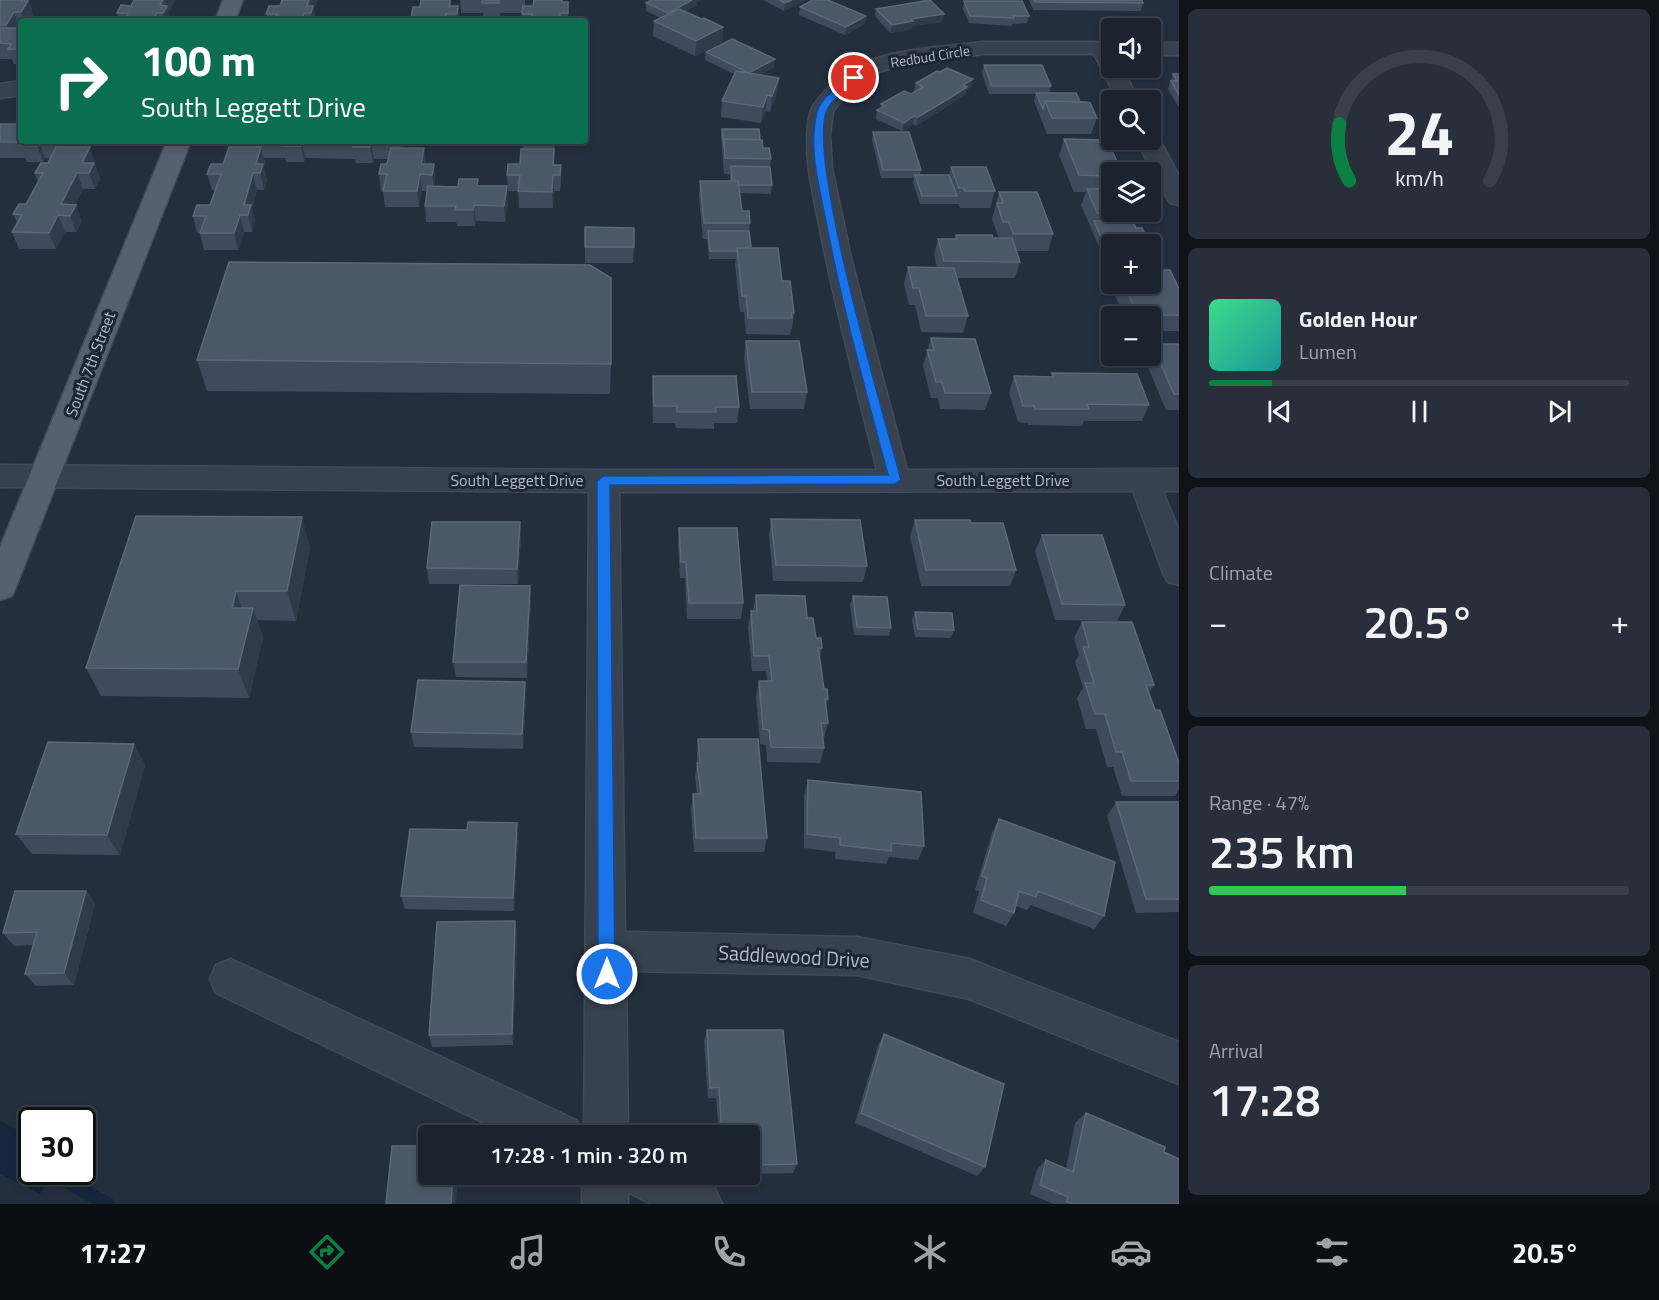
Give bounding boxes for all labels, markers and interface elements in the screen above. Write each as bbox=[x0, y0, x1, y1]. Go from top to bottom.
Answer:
map controls bbox=[1101, 18, 1161, 366]
button: sound bbox=[1101, 18, 1161, 78]
text: 100 m bbox=[141, 28, 256, 92]
street label: Redbud Circle bbox=[889, 39, 971, 73]
icon: right bbox=[42, 42, 120, 120]
pin bbox=[828, 52, 879, 103]
icon: arrive bbox=[837, 61, 870, 94]
text: 24 bbox=[1384, 84, 1454, 179]
text: South Leggett Drive bbox=[141, 86, 366, 127]
button: search bbox=[1101, 90, 1161, 150]
button: layers bbox=[1101, 162, 1161, 222]
text: km/h bbox=[1395, 162, 1443, 194]
button: + bbox=[1101, 234, 1161, 294]
text: Golden Hour bbox=[1299, 302, 1417, 336]
button: − bbox=[1101, 306, 1161, 366]
street label: South 7th Street bbox=[59, 307, 121, 420]
text: Lumen bbox=[1299, 336, 1357, 367]
icon: previous bbox=[1263, 395, 1296, 428]
icon: pause bbox=[1403, 395, 1436, 428]
icon: next bbox=[1543, 395, 1576, 428]
street label: South Leggett Drive bbox=[450, 468, 584, 492]
street label: South Leggett Drive bbox=[936, 468, 1070, 492]
text: Climate bbox=[1209, 557, 1273, 588]
text: 20.5° bbox=[1363, 587, 1475, 655]
text: − bbox=[1209, 597, 1227, 647]
text: + bbox=[1611, 597, 1629, 647]
text: Range · 47% bbox=[1209, 787, 1309, 818]
text: 235 km bbox=[1209, 817, 1355, 885]
street label: Saddlewood Drive bbox=[717, 937, 871, 975]
position arrow bbox=[575, 942, 639, 1006]
text: Arrival bbox=[1209, 1035, 1263, 1066]
text: 17:28 bbox=[1209, 1065, 1321, 1133]
speed limit sign: 30 bbox=[18, 1107, 96, 1185]
text: 17:28 · 1 min · 320 m bbox=[490, 1138, 688, 1172]
icon: directions bbox=[306, 1231, 348, 1273]
icon: music bbox=[507, 1231, 549, 1273]
icon: phone bbox=[708, 1231, 750, 1273]
icon: climate bbox=[909, 1231, 951, 1273]
icon: car bbox=[1110, 1231, 1152, 1273]
icon: filters bbox=[1311, 1231, 1353, 1273]
text: 17:27 bbox=[80, 1232, 147, 1273]
text: 20.5° bbox=[1512, 1232, 1579, 1273]

